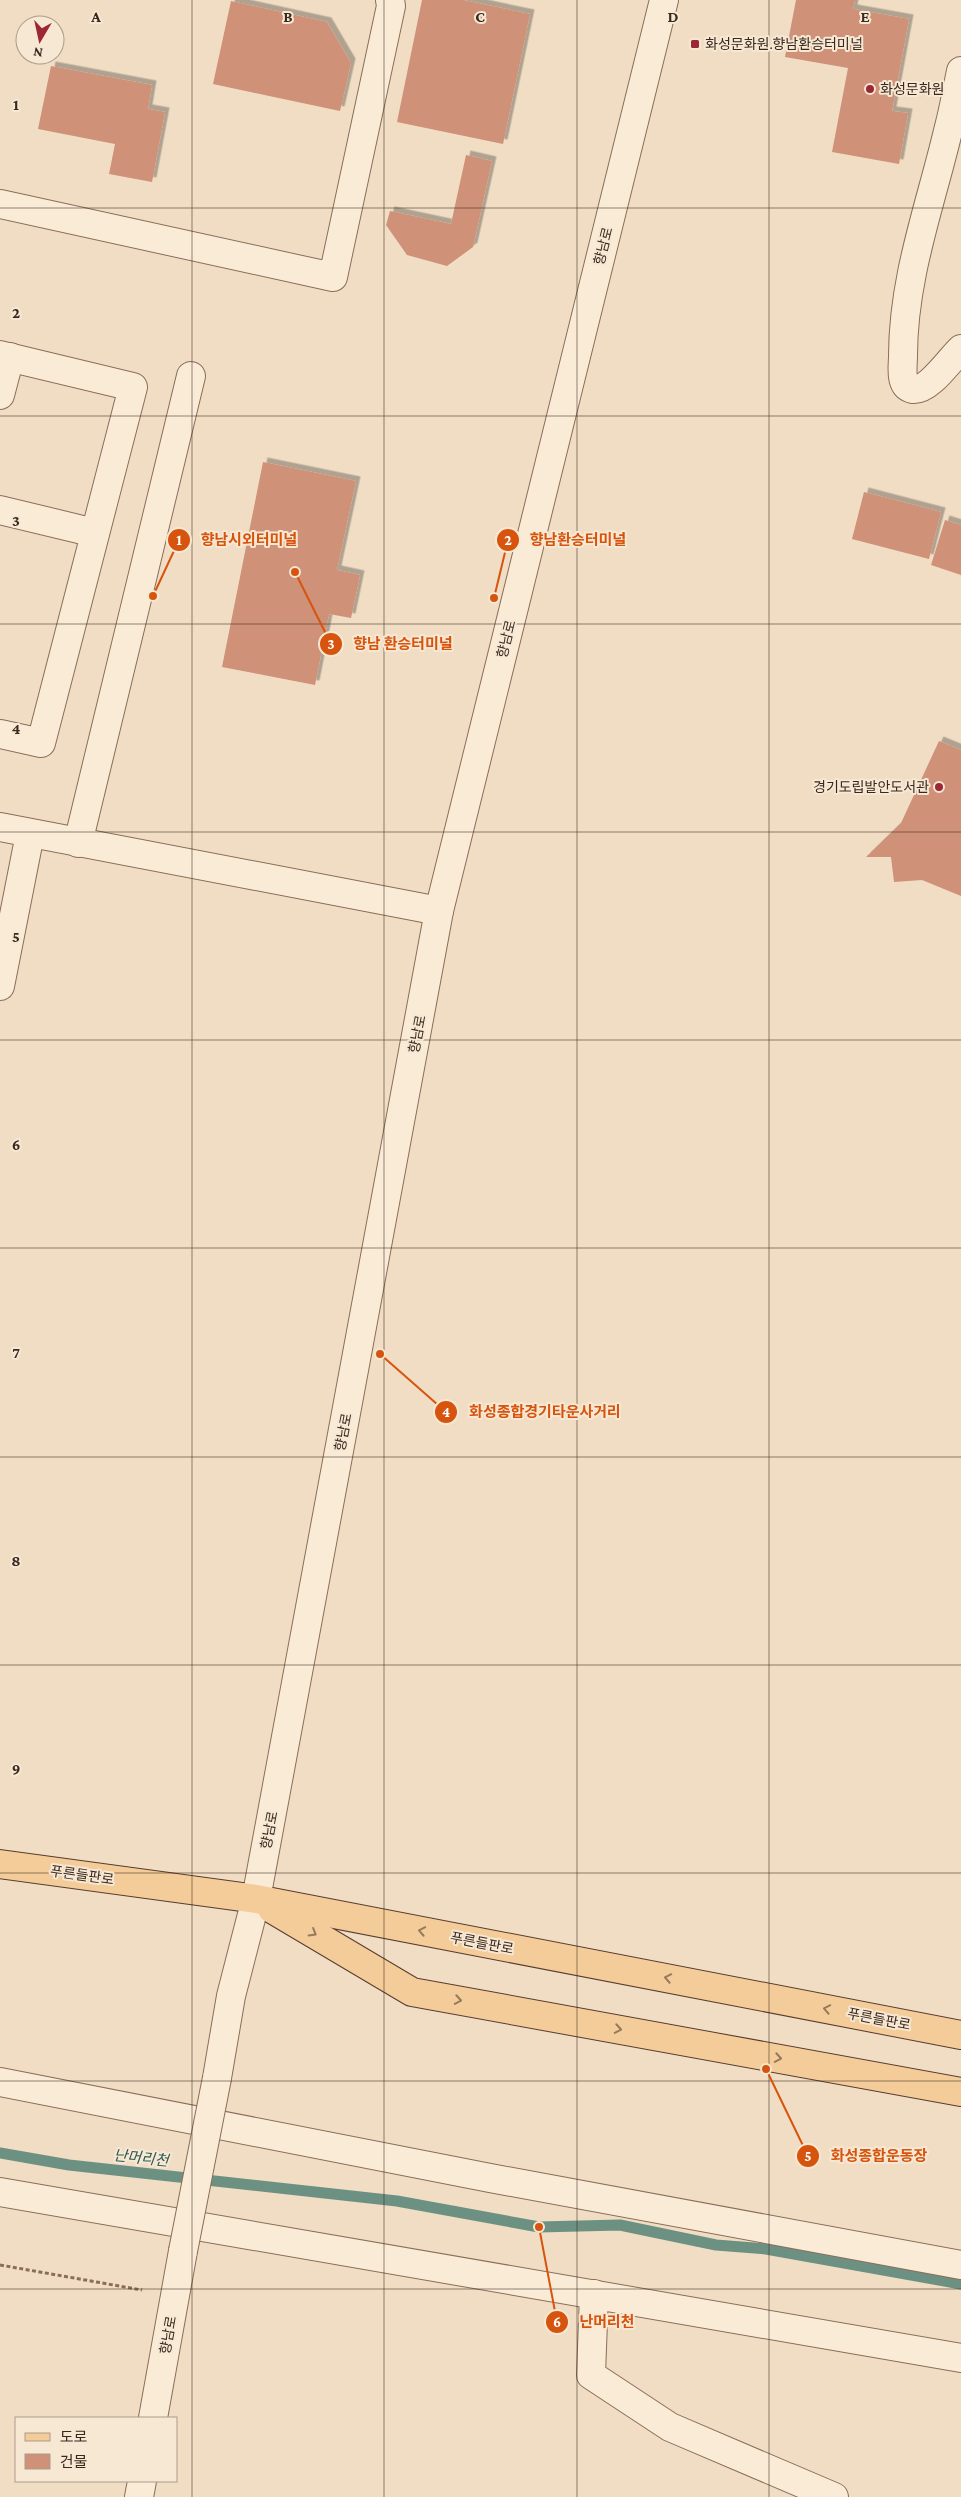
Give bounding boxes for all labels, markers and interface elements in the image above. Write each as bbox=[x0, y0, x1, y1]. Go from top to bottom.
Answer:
text: A bbox=[90, 8, 101, 25]
text: B bbox=[283, 8, 293, 25]
text: C bbox=[475, 8, 485, 25]
text: D bbox=[667, 8, 679, 25]
text: E bbox=[860, 8, 870, 25]
north arrow bbox=[15, 15, 65, 65]
place label: 화성문화원.향남환승터미널 bbox=[705, 36, 863, 52]
marker: 화성문화원.향남환승터미널 bbox=[689, 38, 701, 50]
text: N bbox=[32, 44, 44, 61]
place label: 화성문화원 bbox=[880, 81, 944, 97]
marker: 화성문화원 bbox=[864, 83, 876, 95]
text: 1 bbox=[13, 96, 19, 113]
street label: 향남로 bbox=[591, 225, 615, 267]
text: 2 bbox=[12, 304, 20, 321]
text: 3 bbox=[12, 512, 20, 529]
callout: 향남시외터미널 bbox=[166, 525, 308, 555]
callout: 향남환승터미널 bbox=[495, 525, 637, 555]
text: 향남시외터미널 bbox=[201, 531, 297, 548]
text: 향남환승터미널 bbox=[530, 531, 626, 548]
text: 1 bbox=[176, 532, 182, 548]
text: 2 bbox=[504, 532, 512, 548]
street label: 향남로 bbox=[494, 618, 518, 660]
callout: 향남 환승터미널 bbox=[318, 629, 463, 659]
text: 향남 환승터미널 bbox=[353, 635, 453, 652]
text: 3 bbox=[327, 636, 335, 652]
text: 4 bbox=[12, 720, 21, 737]
place label: 경기도립발안도서관 bbox=[813, 779, 929, 795]
marker: 경기도립발안도서관 bbox=[933, 781, 945, 793]
text: 5 bbox=[12, 928, 20, 945]
street label: 향남로 bbox=[405, 1013, 429, 1054]
text: 6 bbox=[12, 1136, 20, 1153]
text: 7 bbox=[12, 1344, 20, 1361]
callout: 화성종합경기타운사거리 bbox=[434, 1397, 631, 1427]
text: 화성종합경기타운사거리 bbox=[469, 1403, 621, 1420]
text: 4 bbox=[442, 1404, 450, 1420]
street label: 향남로 bbox=[331, 1411, 355, 1452]
text: 8 bbox=[11, 1552, 21, 1569]
text: 9 bbox=[12, 1760, 20, 1777]
street label: 향남로 bbox=[257, 1809, 281, 1850]
street label: 푸른들판로 bbox=[49, 1863, 115, 1887]
one-way arrow bbox=[307, 1926, 316, 1936]
one-way arrow bbox=[418, 1926, 427, 1937]
street label: 푸른들판로 bbox=[449, 1929, 515, 1957]
one-way arrow bbox=[663, 1974, 672, 1984]
one-way arrow bbox=[454, 1995, 463, 2005]
one-way arrow bbox=[823, 2004, 832, 2015]
street label: 푸른들판로 bbox=[846, 2005, 912, 2033]
one-way arrow bbox=[614, 2024, 622, 2034]
one-way arrow bbox=[774, 2053, 782, 2063]
callout: 화성종합운동장 bbox=[796, 2141, 938, 2171]
water label: 난머리천 bbox=[113, 2147, 171, 2169]
text: 화성종합운동장 bbox=[831, 2147, 927, 2164]
text: 5 bbox=[804, 2148, 812, 2164]
callout: 난머리천 bbox=[544, 2307, 645, 2337]
text: 난머리천 bbox=[579, 2313, 635, 2330]
street label: 향남로 bbox=[157, 2314, 179, 2355]
text: 6 bbox=[553, 2314, 561, 2330]
legend bbox=[15, 2417, 178, 2482]
text: 도로 bbox=[60, 2429, 88, 2445]
text: 건물 bbox=[60, 2454, 88, 2470]

